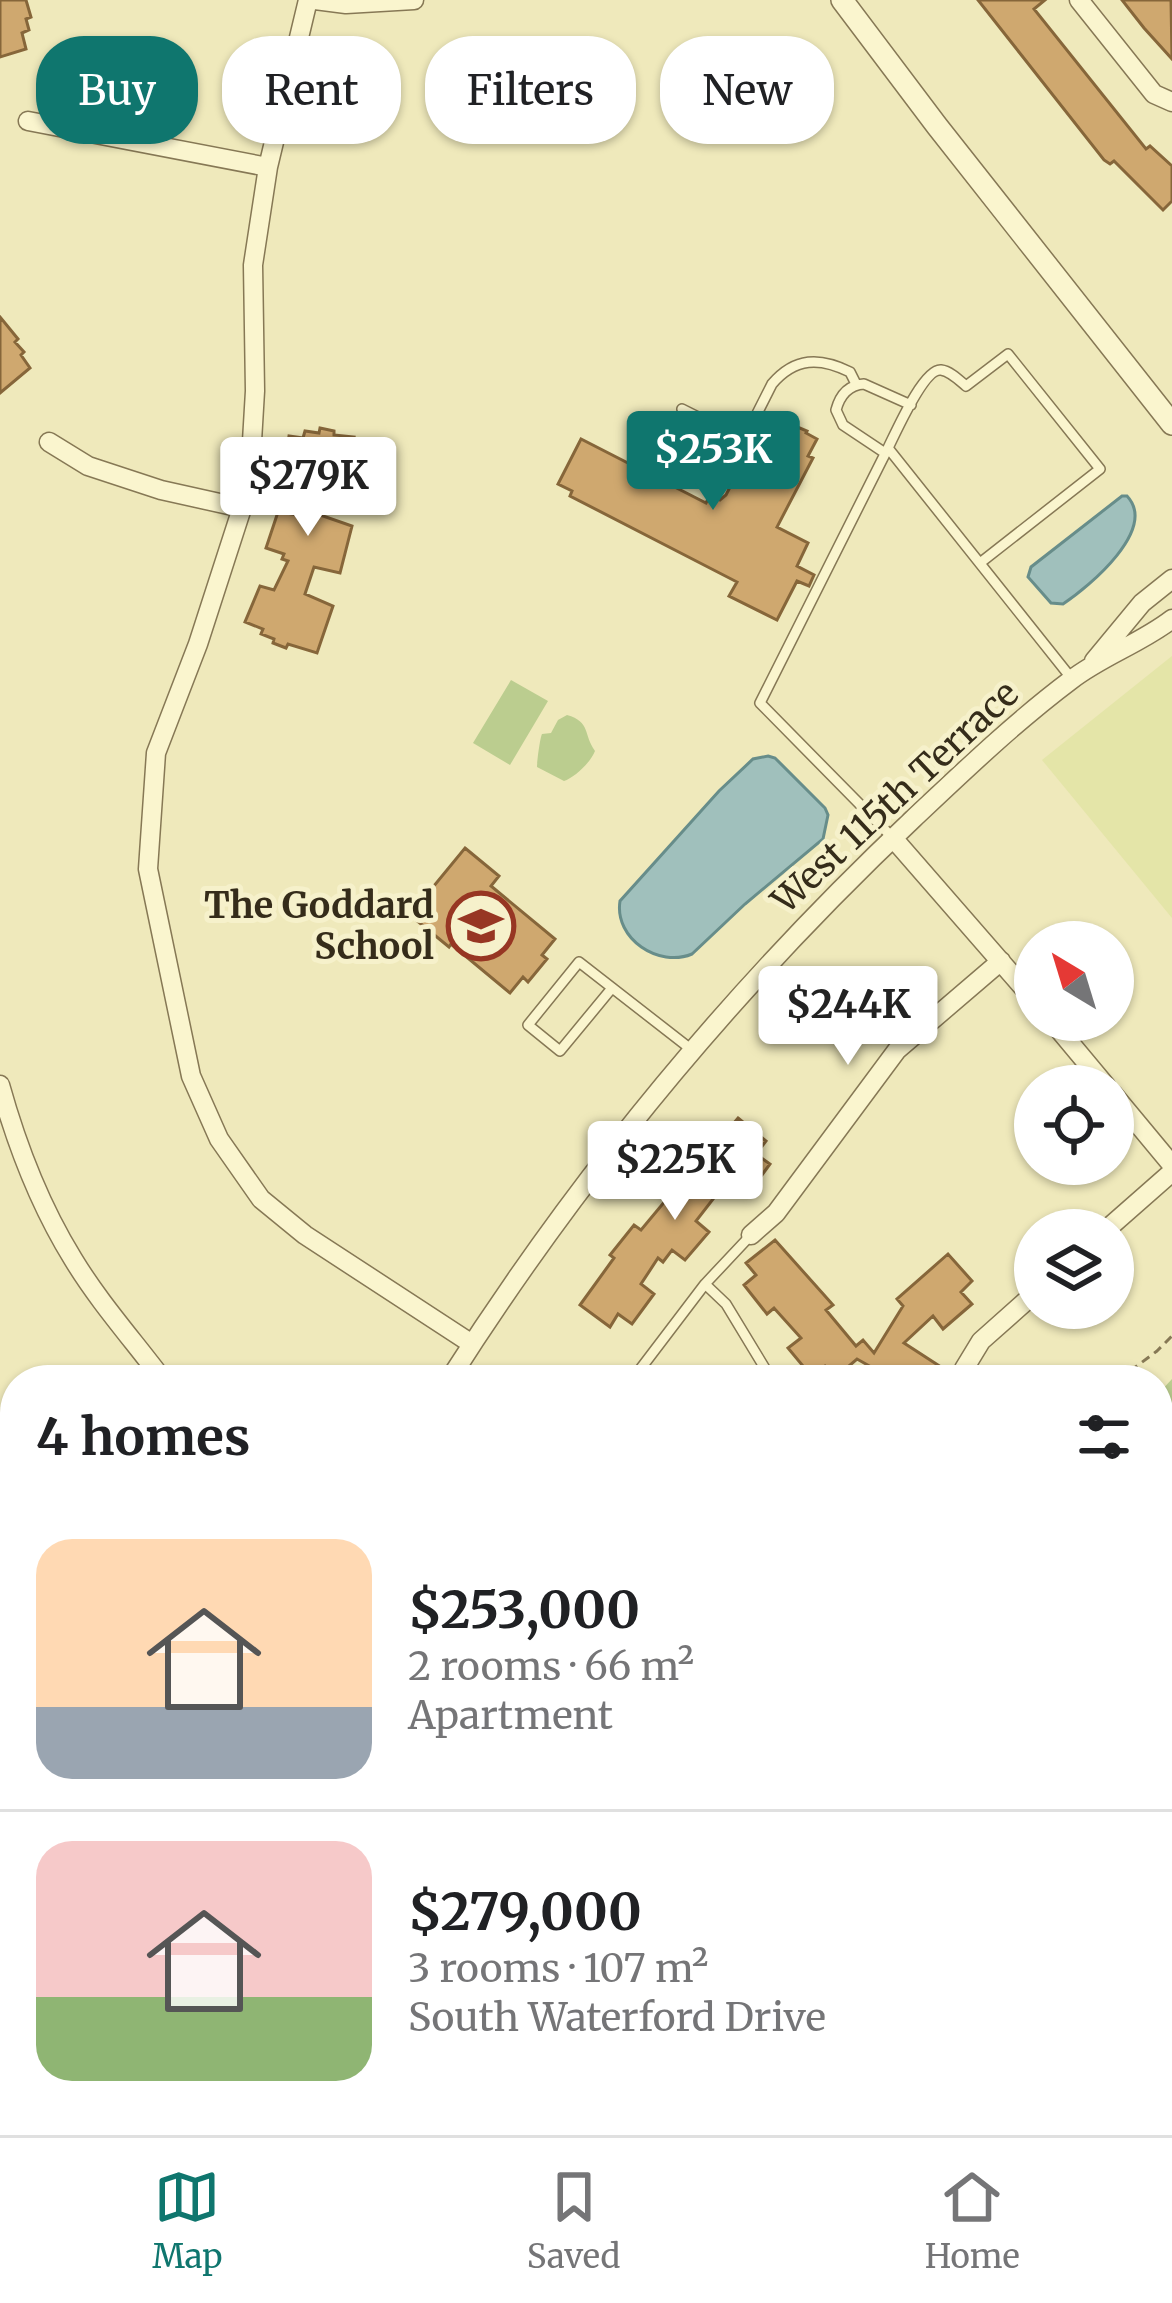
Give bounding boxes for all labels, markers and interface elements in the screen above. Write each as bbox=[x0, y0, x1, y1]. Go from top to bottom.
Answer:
chip: Buy bbox=[36, 36, 198, 144]
chip: Rent bbox=[222, 36, 401, 144]
chip: Filters bbox=[425, 36, 636, 144]
chip: New bbox=[660, 36, 834, 144]
pin: $253K bbox=[629, 411, 797, 513]
text: $253K bbox=[654, 425, 772, 474]
pin: $279K bbox=[224, 437, 392, 539]
text: $279K bbox=[247, 451, 369, 500]
street label: West 115th Terrace bbox=[762, 671, 1028, 924]
place label: The Goddard School bbox=[204, 883, 434, 969]
school or university icon: The Goddard School bbox=[446, 891, 516, 961]
north arrow bbox=[1014, 921, 1134, 1041]
map controls bbox=[1014, 921, 1134, 1329]
pin: $244K bbox=[764, 966, 932, 1068]
text: $244K bbox=[785, 980, 911, 1029]
button: locate bbox=[1014, 1065, 1134, 1185]
pin: $225K bbox=[591, 1121, 759, 1223]
text: $225K bbox=[615, 1135, 735, 1184]
button: layers bbox=[1014, 1209, 1134, 1329]
icon: filters bbox=[1071, 1404, 1137, 1470]
text: 4 homes bbox=[36, 1405, 250, 1469]
text: $253,000 bbox=[408, 1578, 640, 1642]
icon: home bbox=[132, 1587, 276, 1731]
text: 2 rooms · 66 m² bbox=[408, 1642, 694, 1691]
text: Apartment bbox=[408, 1691, 613, 1740]
text: $279,000 bbox=[408, 1880, 642, 1944]
icon: home bbox=[132, 1889, 276, 2033]
text: 3 rooms · 107 m² bbox=[408, 1944, 708, 1993]
text: South Waterford Drive bbox=[408, 1993, 826, 2042]
tab: Map bbox=[152, 2164, 223, 2277]
tab: Saved bbox=[527, 2164, 620, 2277]
tab: Home bbox=[925, 2164, 1020, 2277]

